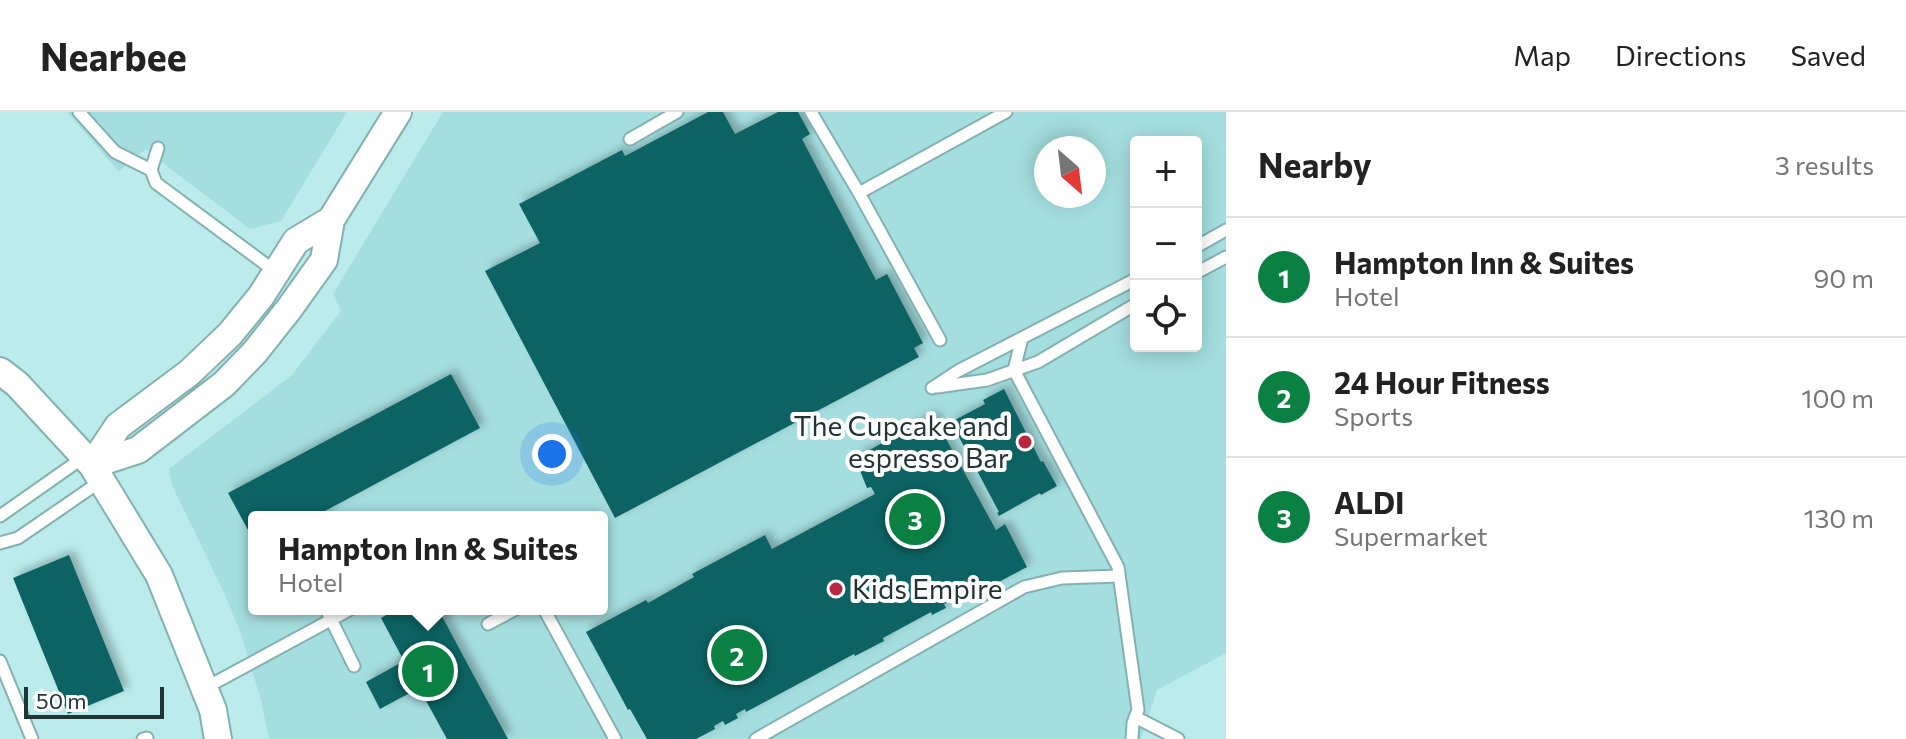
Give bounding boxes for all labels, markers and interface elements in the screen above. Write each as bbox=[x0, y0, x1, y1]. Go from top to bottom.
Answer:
text: Nearbee bbox=[40, 32, 187, 79]
text: Map bbox=[1513, 38, 1571, 72]
text: Directions bbox=[1615, 38, 1746, 72]
text: Saved bbox=[1790, 38, 1866, 72]
north arrow bbox=[1034, 136, 1106, 208]
map controls bbox=[1130, 136, 1202, 352]
button: + bbox=[1130, 136, 1202, 208]
text: Nearby bbox=[1258, 143, 1372, 185]
text: 3 results bbox=[1775, 149, 1874, 180]
button: − bbox=[1130, 208, 1202, 280]
text: Hampton Inn & Suites bbox=[1334, 243, 1634, 280]
text: 1 bbox=[1278, 262, 1290, 293]
text: 90 m bbox=[1814, 262, 1874, 293]
button: locate bbox=[1130, 280, 1202, 352]
text: Hotel bbox=[1334, 280, 1400, 311]
text: 24 Hour Fitness bbox=[1334, 363, 1550, 400]
text: 2 bbox=[1277, 382, 1291, 413]
text: 100 m bbox=[1801, 382, 1874, 413]
text: Sports bbox=[1334, 400, 1413, 431]
place label: The Cupcake and espresso Bar bbox=[793, 408, 1009, 474]
marker: The Cupcake and espresso Bar bbox=[1016, 433, 1034, 451]
your location bbox=[532, 434, 572, 474]
text: ALDI bbox=[1334, 483, 1404, 520]
pin: 3 bbox=[889, 489, 941, 549]
text: 3 bbox=[1276, 502, 1292, 533]
text: 130 m bbox=[1803, 502, 1874, 533]
popup bbox=[248, 511, 608, 615]
text: Supermarket bbox=[1334, 520, 1488, 551]
text: Hampton Inn & Suites bbox=[278, 529, 578, 566]
text: Hotel bbox=[278, 566, 344, 597]
place label: Kids Empire bbox=[852, 571, 1003, 605]
marker: Kids Empire bbox=[827, 580, 845, 598]
pin: 2 bbox=[711, 625, 763, 685]
pin: 1 bbox=[402, 641, 454, 701]
scale bar bbox=[24, 683, 164, 719]
text: 50 m bbox=[36, 687, 86, 714]

